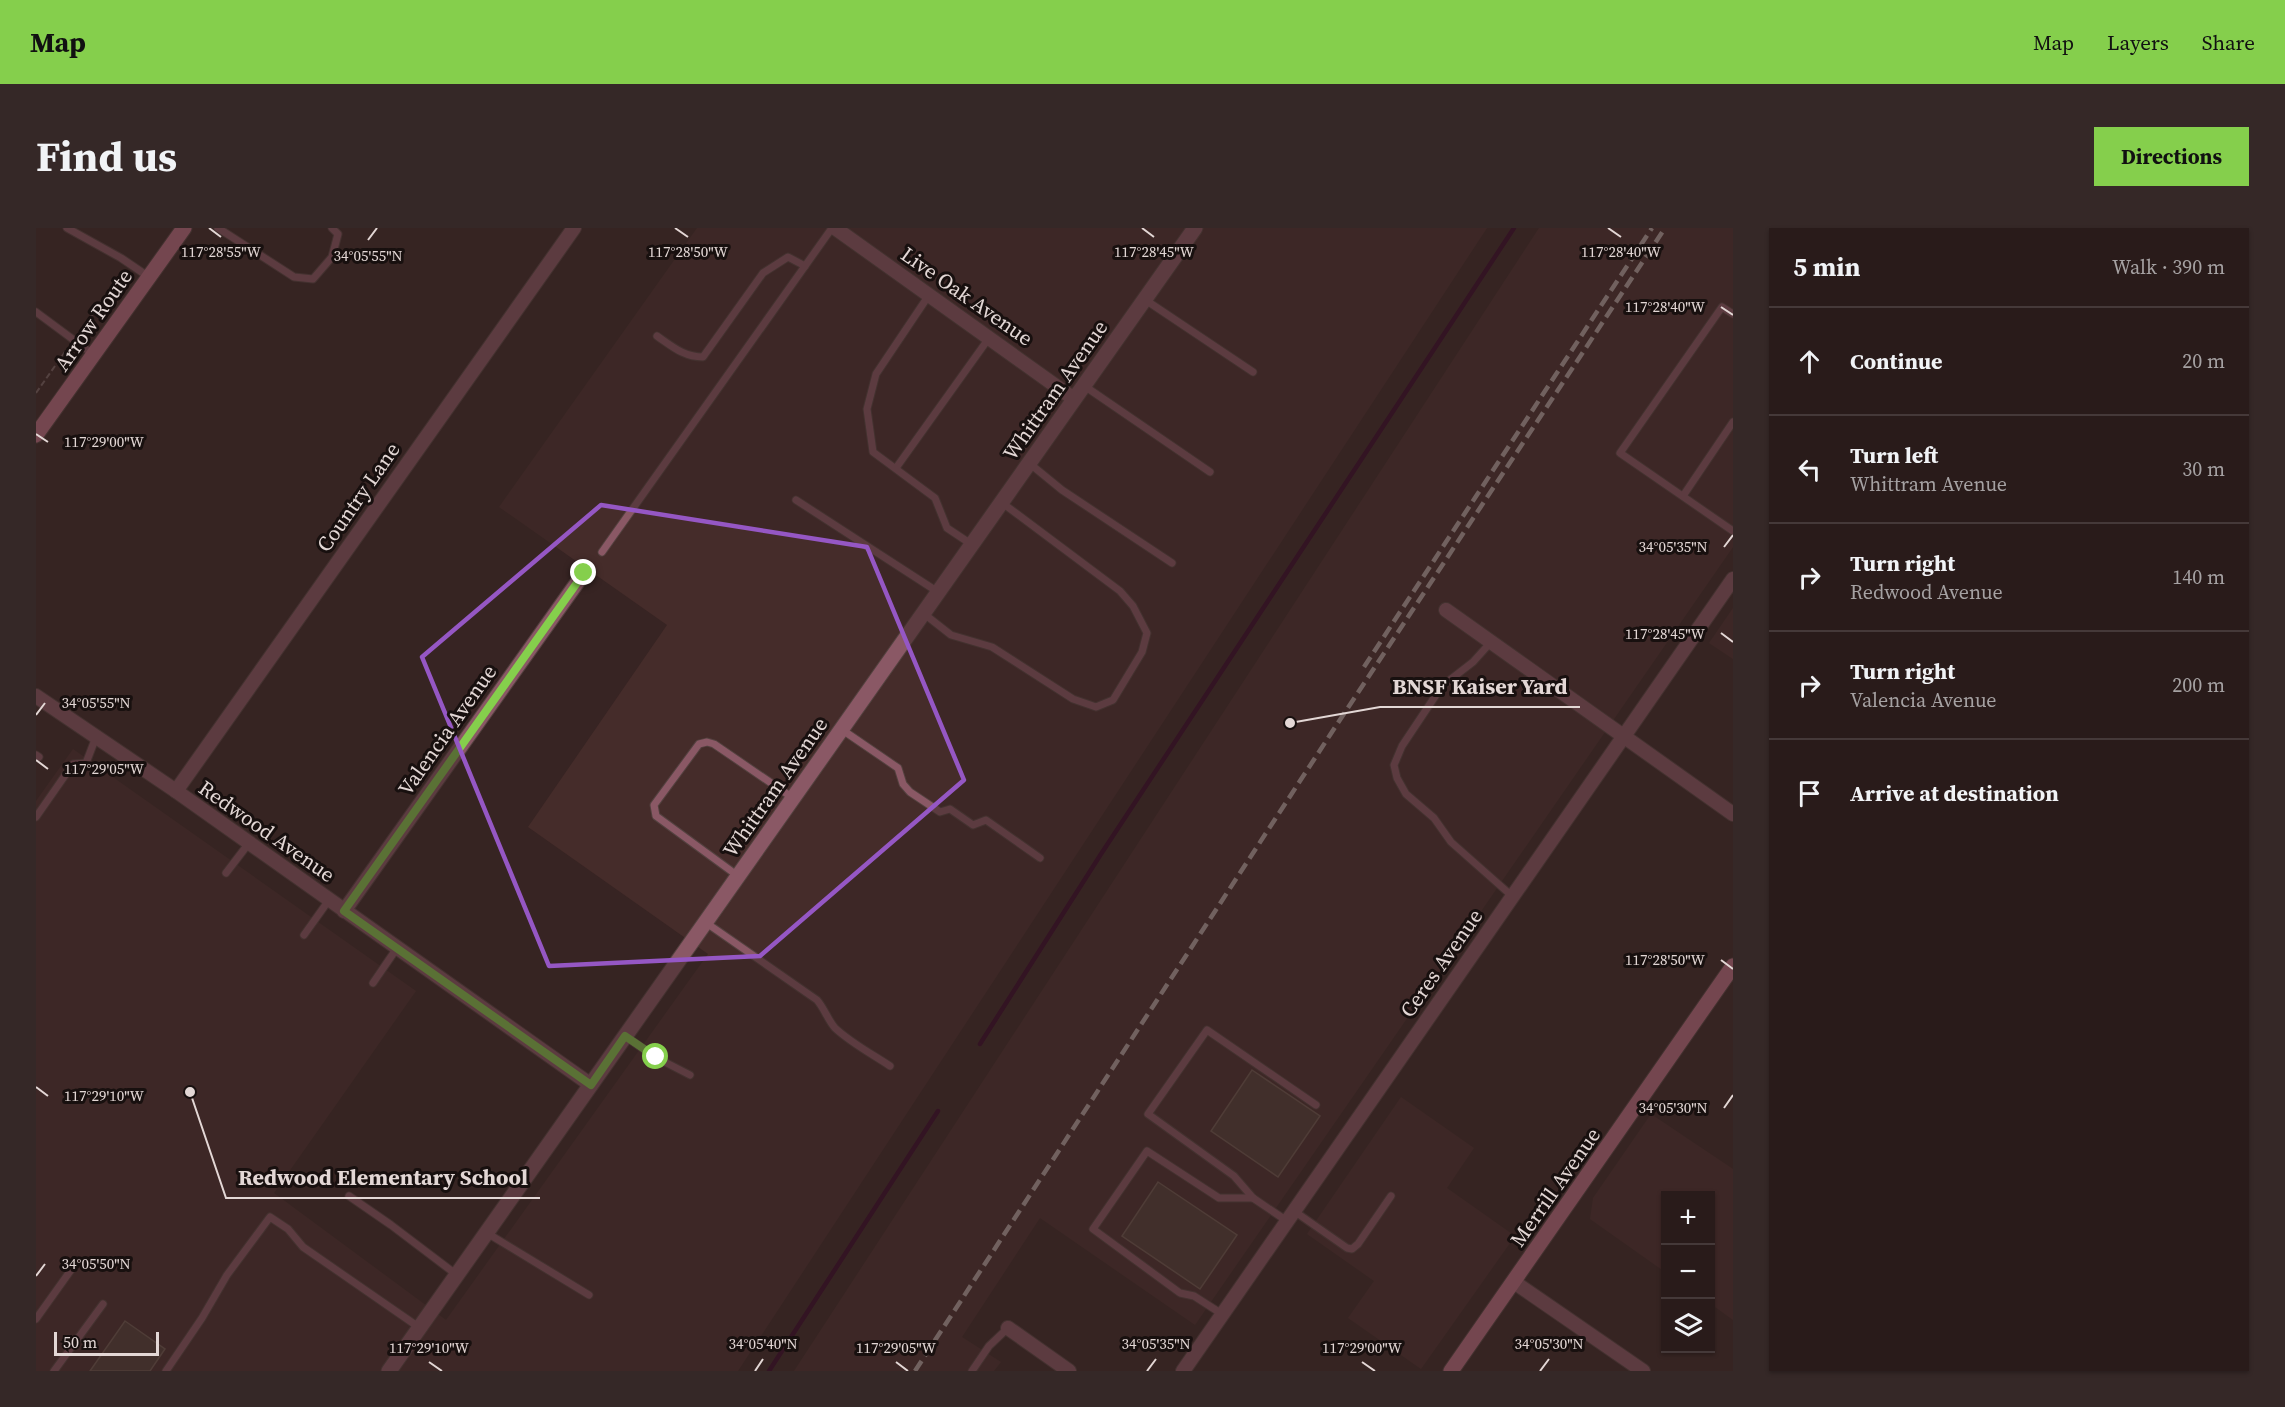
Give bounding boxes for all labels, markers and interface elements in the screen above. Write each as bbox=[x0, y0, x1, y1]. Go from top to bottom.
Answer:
text: Map bbox=[30, 23, 86, 61]
text: Map bbox=[2033, 28, 2074, 57]
text: Layers bbox=[2107, 28, 2169, 57]
text: Share bbox=[2202, 28, 2255, 57]
text: Find us bbox=[36, 127, 177, 185]
button: Directions bbox=[2094, 127, 2249, 186]
street label: Live Oak Avenue bbox=[895, 240, 1039, 352]
text: 117°28'55"W bbox=[181, 241, 262, 262]
text: 117°28'50"W bbox=[648, 241, 729, 262]
text: 117°28'45"W bbox=[1114, 241, 1195, 262]
text: 117°28'40"W bbox=[1581, 241, 1662, 262]
text: 34°05'55"N bbox=[333, 245, 403, 266]
text: 5 min bbox=[1793, 249, 1860, 285]
text: Walk · 390 m bbox=[2112, 253, 2225, 281]
street label: Arrow Route bbox=[47, 263, 139, 377]
text: 117°28'40"W bbox=[1625, 296, 1706, 317]
street label: Whittram Avenue bbox=[996, 314, 1114, 466]
icon: ahead bbox=[1793, 345, 1826, 378]
text: Continue bbox=[1850, 346, 1943, 376]
text: 20 m bbox=[2182, 347, 2225, 375]
text: 117°29'00"W bbox=[64, 431, 145, 452]
street label: Country Lane bbox=[310, 436, 406, 558]
text: Turn left bbox=[1850, 440, 1938, 470]
icon: left bbox=[1793, 453, 1826, 486]
text: 30 m bbox=[2182, 455, 2225, 483]
text: Whittram Avenue bbox=[1850, 470, 2007, 498]
text: 34°05'35"N bbox=[1638, 536, 1708, 557]
text: Turn right bbox=[1850, 548, 1955, 578]
route end bbox=[570, 559, 596, 585]
icon: right bbox=[1793, 561, 1826, 594]
text: 140 m bbox=[2172, 563, 2225, 591]
text: Redwood Avenue bbox=[1850, 578, 2003, 606]
text: 117°28'45"W bbox=[1625, 623, 1706, 644]
text: Turn right bbox=[1850, 656, 1955, 686]
street label: Valencia Avenue bbox=[391, 659, 503, 801]
callout: BNSF Kaiser Yard bbox=[1380, 667, 1580, 707]
icon: right bbox=[1793, 669, 1826, 702]
text: BNSF Kaiser Yard bbox=[1392, 671, 1568, 701]
text: 200 m bbox=[2172, 671, 2225, 699]
text: Valencia Avenue bbox=[1850, 686, 1997, 714]
text: 34°05'55"N bbox=[61, 692, 131, 713]
street label: Whittram Avenue bbox=[716, 711, 834, 863]
text: 117°29'05"W bbox=[64, 758, 145, 779]
street label: Redwood Avenue bbox=[193, 773, 341, 889]
icon: arrive bbox=[1793, 777, 1826, 810]
text: Arrive at destination bbox=[1850, 778, 2059, 808]
street label: Ceres Avenue bbox=[1393, 903, 1489, 1023]
text: 117°28'50"W bbox=[1625, 949, 1706, 970]
route start bbox=[642, 1043, 668, 1069]
text: 117°29'10"W bbox=[64, 1085, 145, 1106]
text: 34°05'30"N bbox=[1638, 1097, 1708, 1118]
street label: Merrill Avenue bbox=[1503, 1122, 1607, 1252]
callout: Redwood Elementary School bbox=[226, 1158, 540, 1198]
text: Redwood Elementary School bbox=[238, 1162, 528, 1192]
map controls bbox=[1661, 1191, 1715, 1353]
button: + bbox=[1661, 1191, 1715, 1245]
button: − bbox=[1661, 1245, 1715, 1299]
text: 34°05'50"N bbox=[61, 1253, 131, 1274]
button: layers bbox=[1661, 1299, 1715, 1353]
scale bar bbox=[54, 1329, 159, 1356]
text: 50 m bbox=[63, 1331, 97, 1353]
text: 34°05'40"N bbox=[728, 1333, 798, 1354]
text: 34°05'35"N bbox=[1121, 1333, 1191, 1354]
text: 34°05'30"N bbox=[1514, 1333, 1584, 1354]
text: 117°29'10"W bbox=[389, 1337, 470, 1358]
text: 117°29'05"W bbox=[856, 1337, 937, 1358]
text: 117°29'00"W bbox=[1322, 1337, 1403, 1358]

